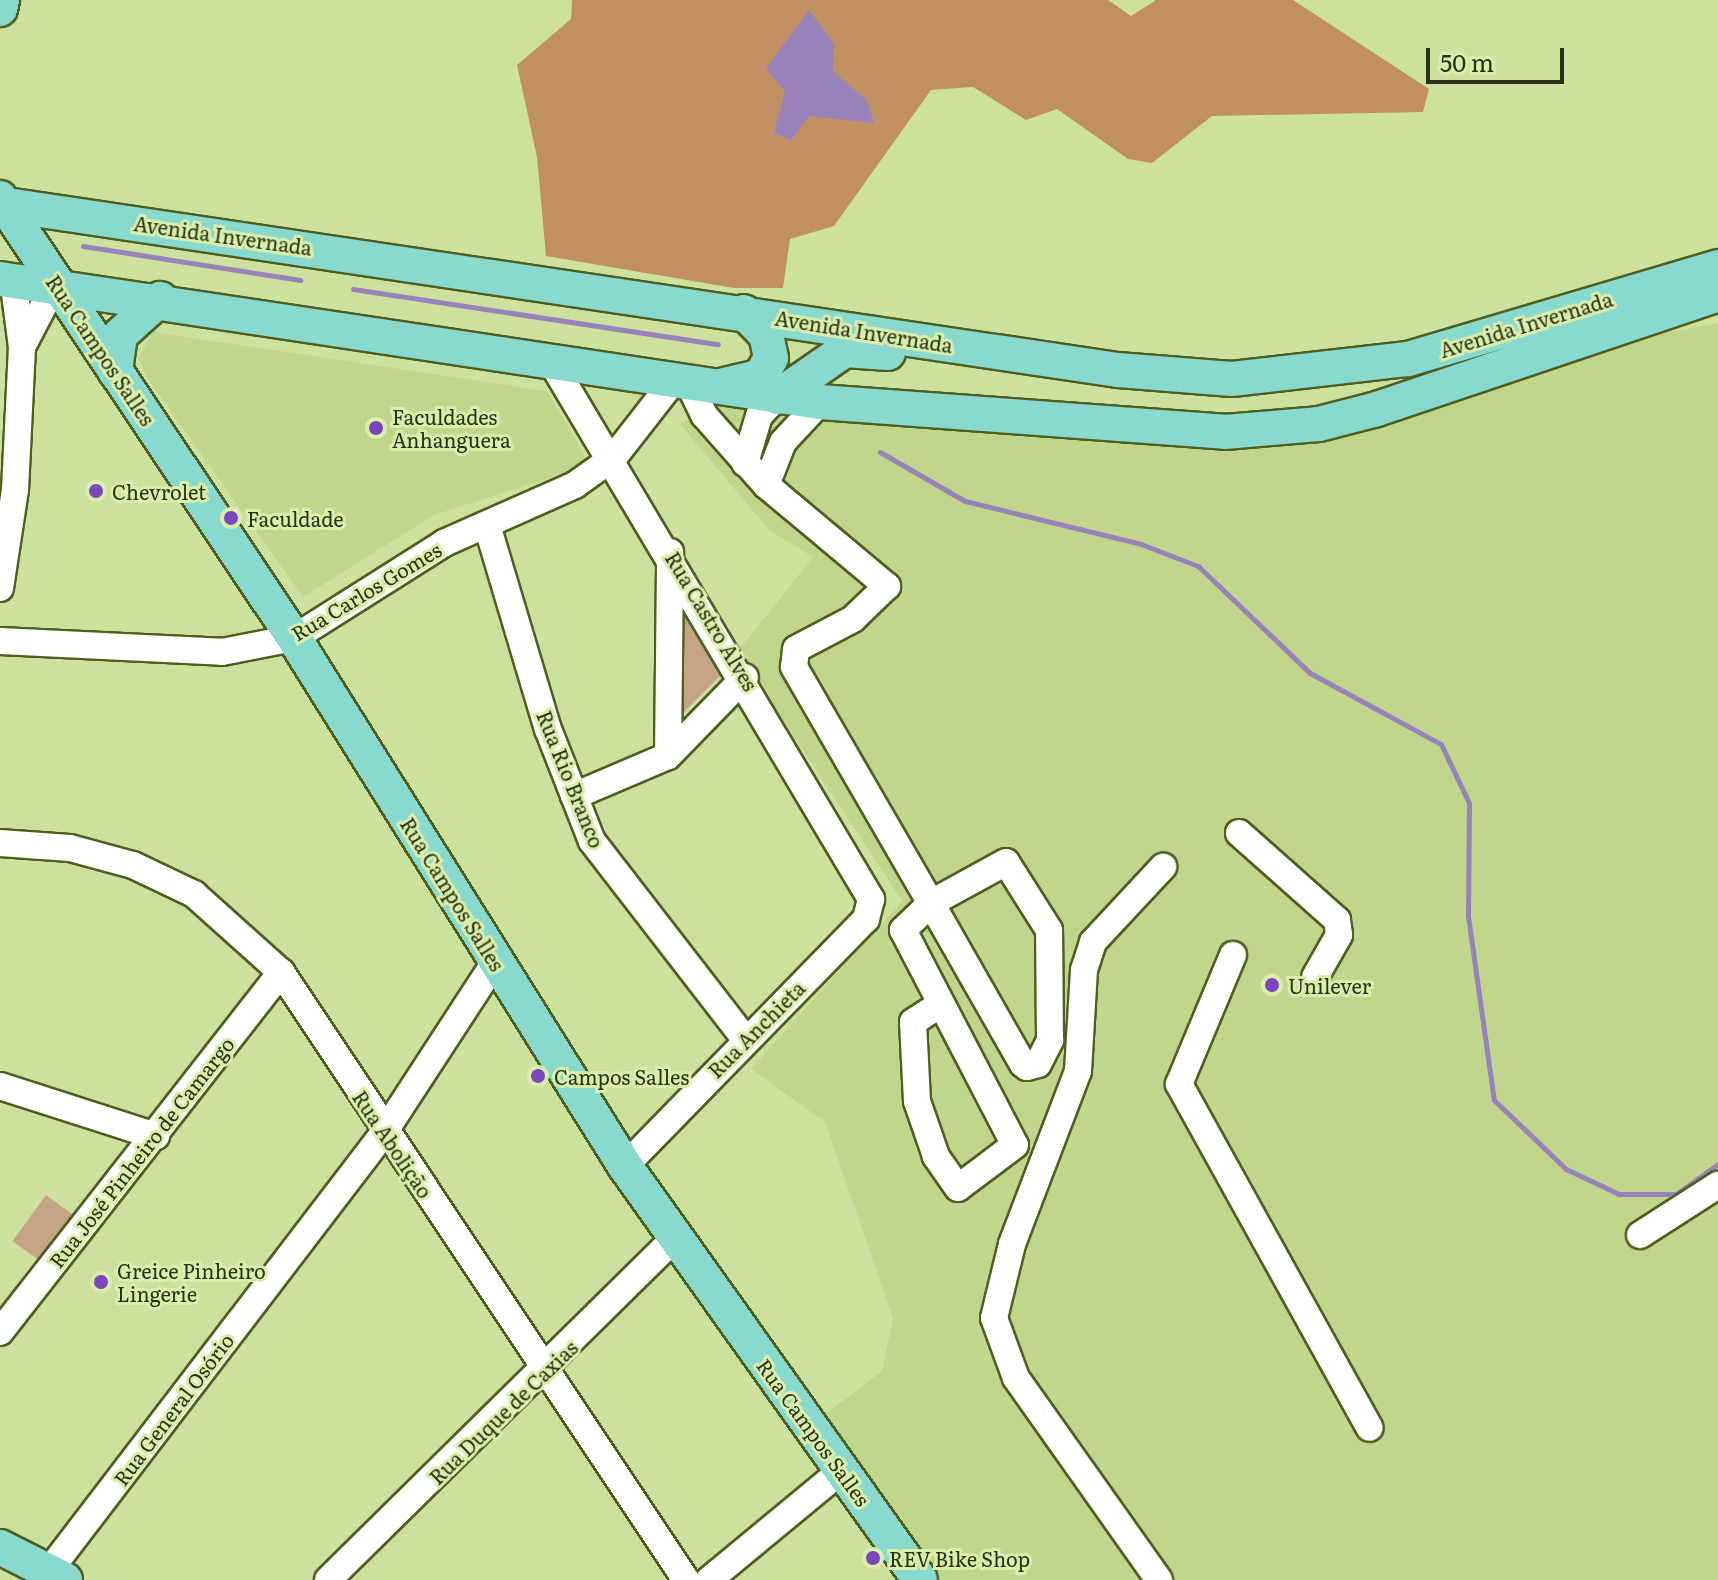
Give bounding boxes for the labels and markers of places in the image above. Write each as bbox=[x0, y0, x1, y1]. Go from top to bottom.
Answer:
place label: Faculdades Anhanguera bbox=[392, 404, 511, 451]
marker: Faculdades Anhanguera bbox=[367, 419, 385, 437]
place label: Chevrolet bbox=[112, 479, 206, 503]
marker: Chevrolet bbox=[87, 482, 105, 500]
place label: Faculdade bbox=[247, 506, 344, 530]
marker: Faculdade bbox=[222, 509, 240, 527]
place label: Unilever bbox=[1288, 973, 1371, 997]
marker: Unilever bbox=[1263, 976, 1281, 994]
place label: Campos Salles bbox=[554, 1064, 689, 1088]
marker: Campos Salles bbox=[529, 1067, 547, 1085]
place label: Greice Pinheiro Lingerie bbox=[117, 1258, 266, 1305]
marker: Greice Pinheiro Lingerie bbox=[92, 1273, 110, 1291]
place label: REV Bike Shop bbox=[889, 1546, 1030, 1570]
marker: REV Bike Shop bbox=[864, 1549, 882, 1567]

